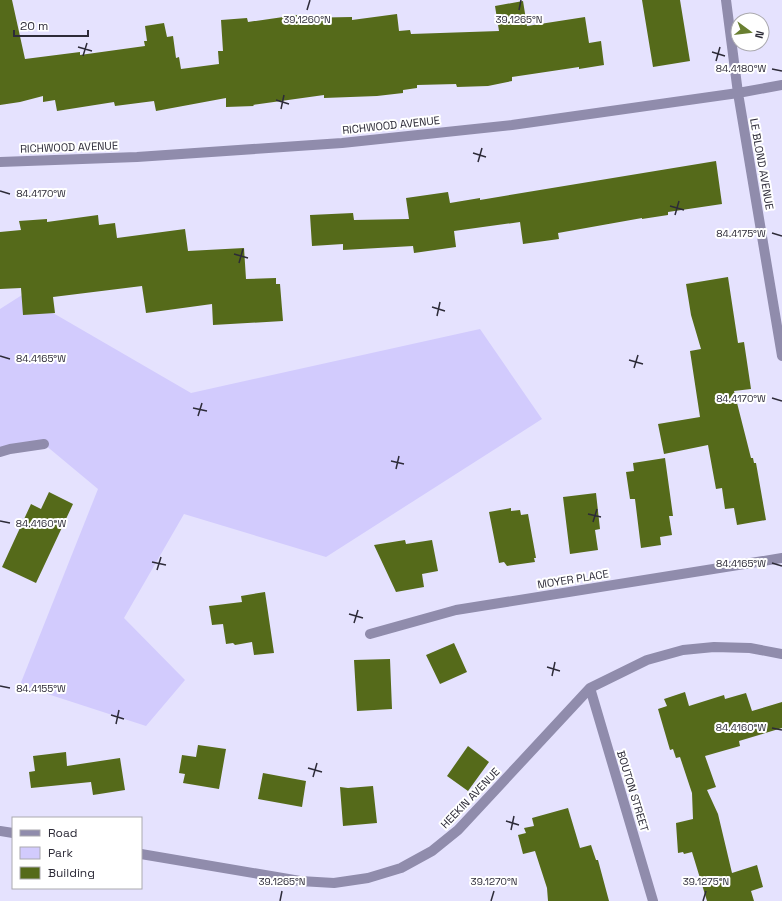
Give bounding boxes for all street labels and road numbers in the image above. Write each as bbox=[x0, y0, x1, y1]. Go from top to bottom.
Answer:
street label: RICHWOOD AVENUE bbox=[342, 113, 440, 137]
street label: LE BLOND AVENUE bbox=[747, 117, 777, 211]
street label: RICHWOOD AVENUE bbox=[20, 138, 118, 156]
street label: MOYER PLACE bbox=[536, 566, 610, 592]
street label: BOUTON STREET bbox=[614, 749, 652, 834]
street label: HEEKIN AVENUE bbox=[437, 765, 503, 831]

